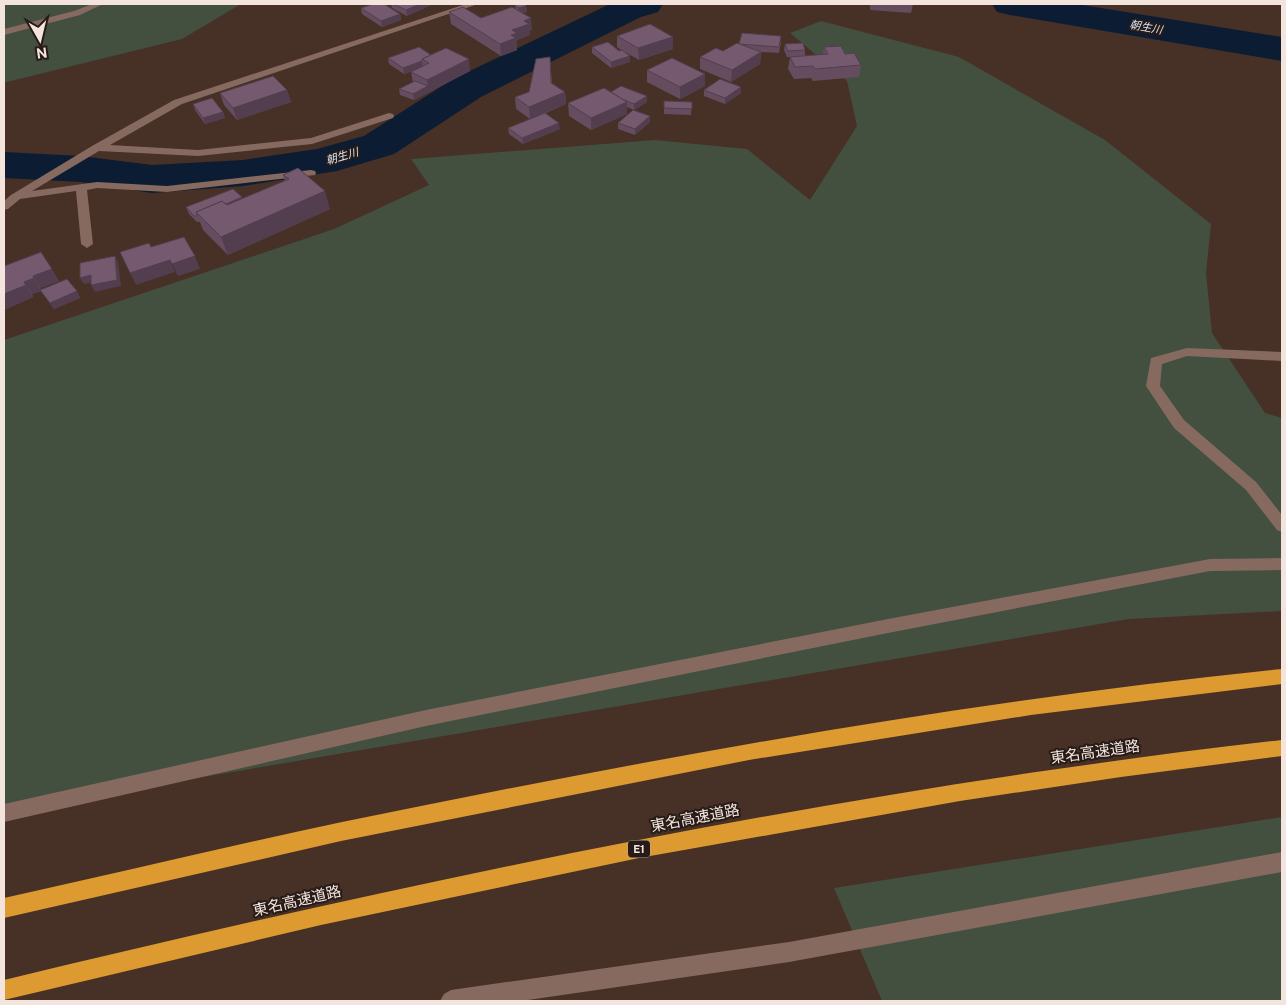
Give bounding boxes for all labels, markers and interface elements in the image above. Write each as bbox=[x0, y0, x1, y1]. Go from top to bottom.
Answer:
north arrow bbox=[15, 15, 65, 65]
water label: 朝生川 bbox=[1129, 18, 1164, 36]
text: N bbox=[35, 44, 48, 62]
water label: 朝生川 bbox=[324, 145, 360, 166]
street label: 東名高速道路 bbox=[1049, 737, 1141, 766]
street label: 東名高速道路 bbox=[649, 801, 741, 834]
road number: E1 bbox=[628, 841, 650, 858]
street label: 東名高速道路 bbox=[251, 882, 343, 919]

